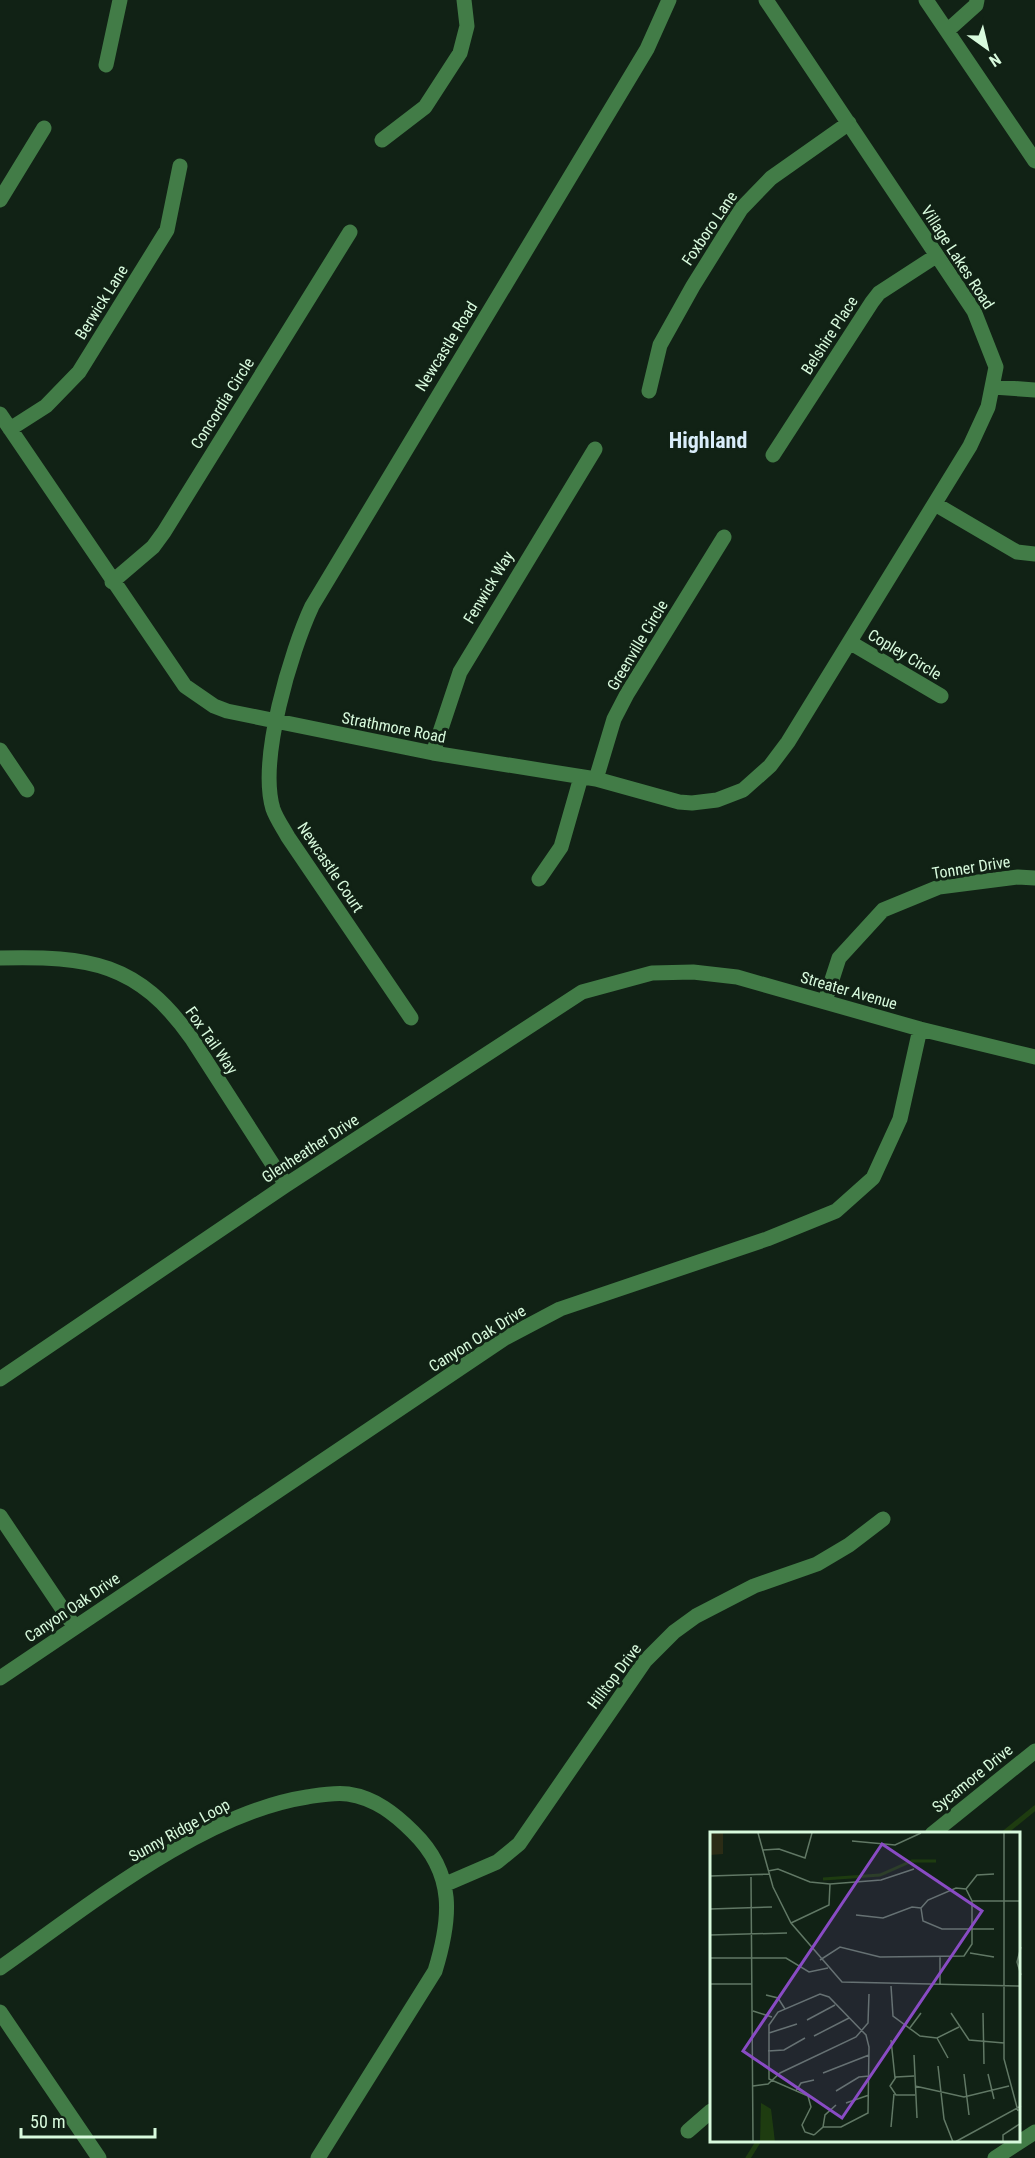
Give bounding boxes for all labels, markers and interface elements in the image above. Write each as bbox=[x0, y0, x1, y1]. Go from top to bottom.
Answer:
north arrow bbox=[957, 18, 1017, 78]
text: N bbox=[986, 49, 1004, 71]
street label: Foxboro Lane bbox=[678, 188, 741, 269]
street label: Village Lakes Road bbox=[917, 202, 998, 313]
street label: Berwick Lane bbox=[71, 262, 132, 343]
street label: Belshire Place bbox=[797, 293, 862, 378]
street label: Newcastle Road bbox=[411, 298, 481, 394]
street label: Concordia Circle bbox=[187, 354, 258, 452]
district label: Highland bbox=[669, 428, 747, 453]
street label: Fenwick Way bbox=[459, 547, 518, 627]
street label: Greenville Circle bbox=[603, 597, 672, 694]
street label: Copley Circle bbox=[865, 625, 945, 684]
street label: Strathmore Road bbox=[340, 708, 448, 747]
street label: Newcastle Court bbox=[293, 819, 368, 916]
street label: Tonner Drive bbox=[931, 852, 1012, 883]
street label: Streater Avenue bbox=[798, 968, 899, 1013]
street label: Fox Tail Way bbox=[181, 1003, 242, 1078]
street label: Glenheather Drive bbox=[258, 1110, 362, 1187]
street label: Canyon Oak Drive bbox=[425, 1301, 529, 1376]
street label: Canyon Oak Drive bbox=[21, 1569, 123, 1646]
street label: Hilltop Drive bbox=[584, 1640, 645, 1713]
street label: Sycamore Drive bbox=[928, 1740, 1016, 1817]
street label: Sunny Ridge Loop bbox=[125, 1795, 233, 1866]
inset map bbox=[710, 1832, 1020, 2143]
scale bar bbox=[21, 2101, 154, 2139]
text: 50 m bbox=[30, 2111, 65, 2132]

